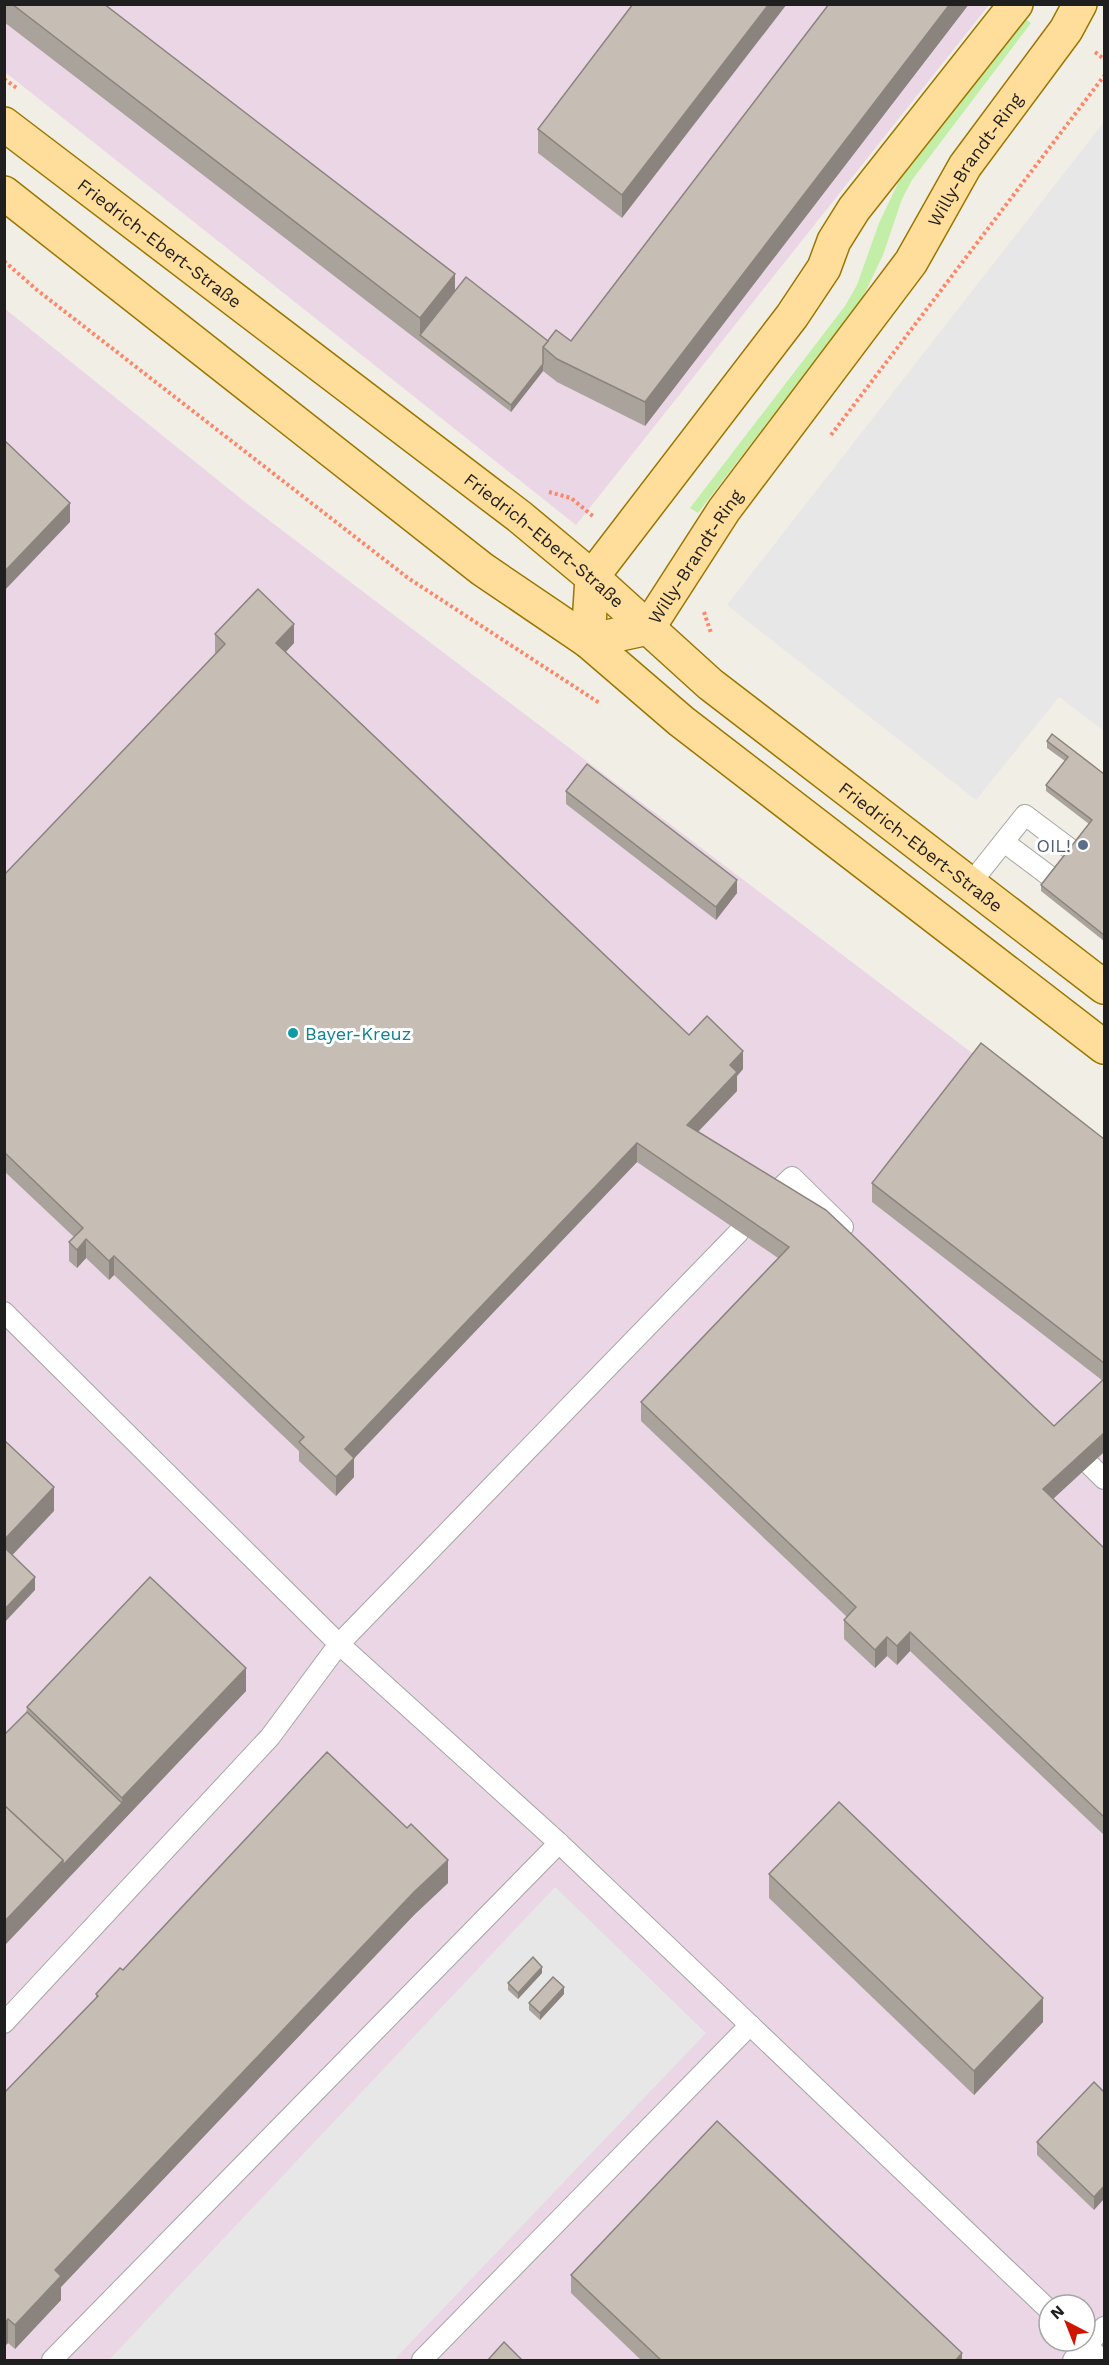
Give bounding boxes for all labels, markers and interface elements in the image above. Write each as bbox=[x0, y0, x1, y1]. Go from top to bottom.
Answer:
street label: Willy-Brandt-Ring bbox=[923, 88, 1027, 230]
street label: Friedrich-Ebert-Straße bbox=[74, 174, 246, 312]
street label: Friedrich-Ebert-Straße bbox=[460, 468, 629, 612]
street label: Willy-Brandt-Ring bbox=[643, 485, 747, 627]
street label: Friedrich-Ebert-Straße bbox=[835, 777, 1007, 916]
place label: OIL! bbox=[1037, 835, 1071, 856]
marker: OIL! bbox=[1076, 838, 1090, 852]
place label: Bayer-Kreuz bbox=[305, 1023, 411, 1044]
marker: Bayer-Kreuz bbox=[286, 1026, 300, 1040]
north arrow bbox=[1037, 2293, 1097, 2353]
text: N bbox=[1047, 2301, 1068, 2323]

